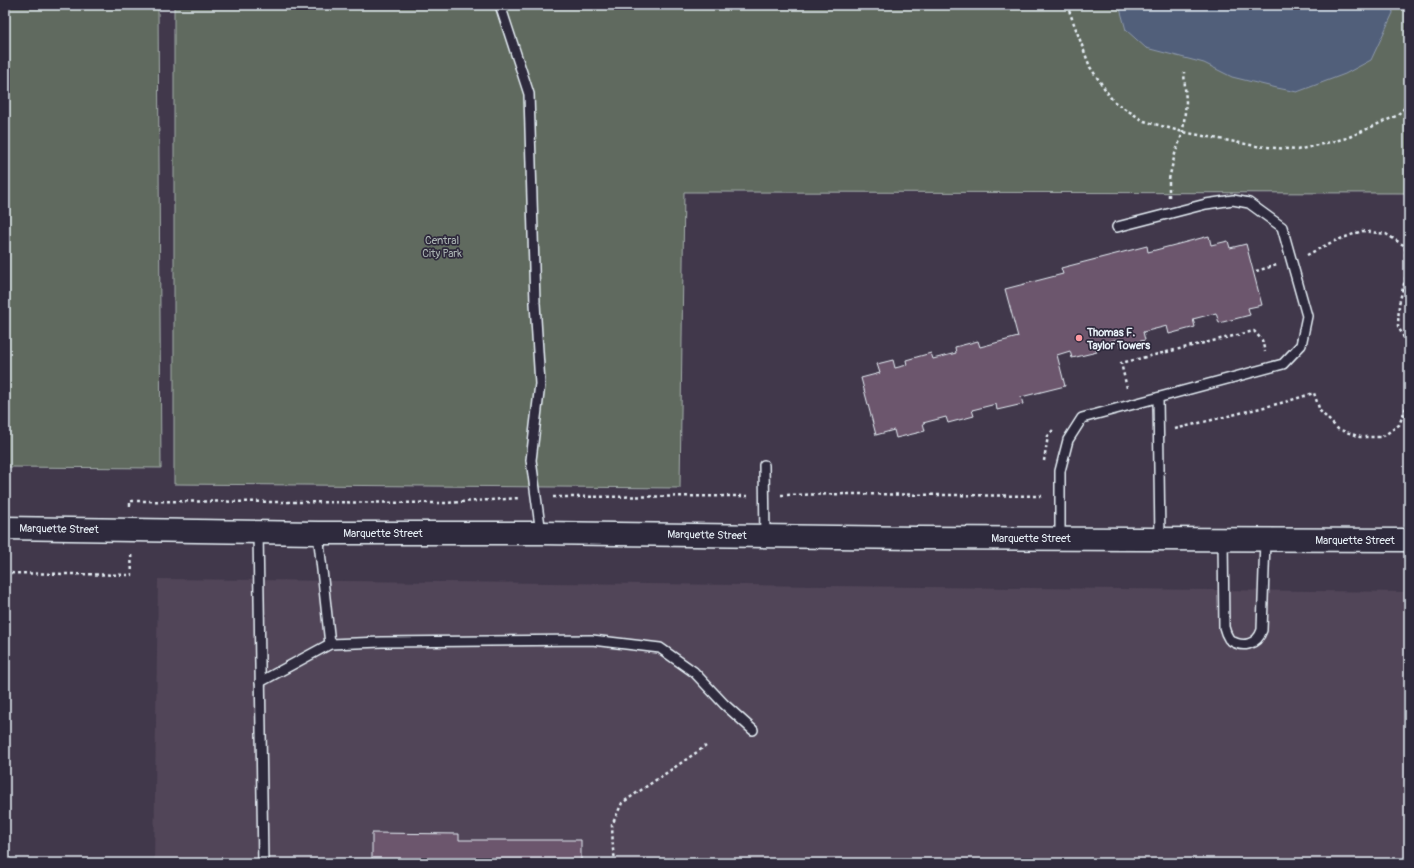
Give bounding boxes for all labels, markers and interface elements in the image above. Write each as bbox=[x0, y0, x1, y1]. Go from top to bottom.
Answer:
park label: Central City Park bbox=[422, 234, 462, 260]
place label: Thomas F. Taylor Towers bbox=[1086, 326, 1150, 352]
marker: Thomas F. Taylor Towers bbox=[1074, 333, 1084, 343]
street label: Marquette Street bbox=[19, 522, 99, 536]
street label: Marquette Street bbox=[343, 527, 423, 540]
street label: Marquette Street bbox=[667, 528, 747, 542]
street label: Marquette Street bbox=[991, 532, 1071, 545]
street label: Marquette Street bbox=[1315, 534, 1395, 547]

